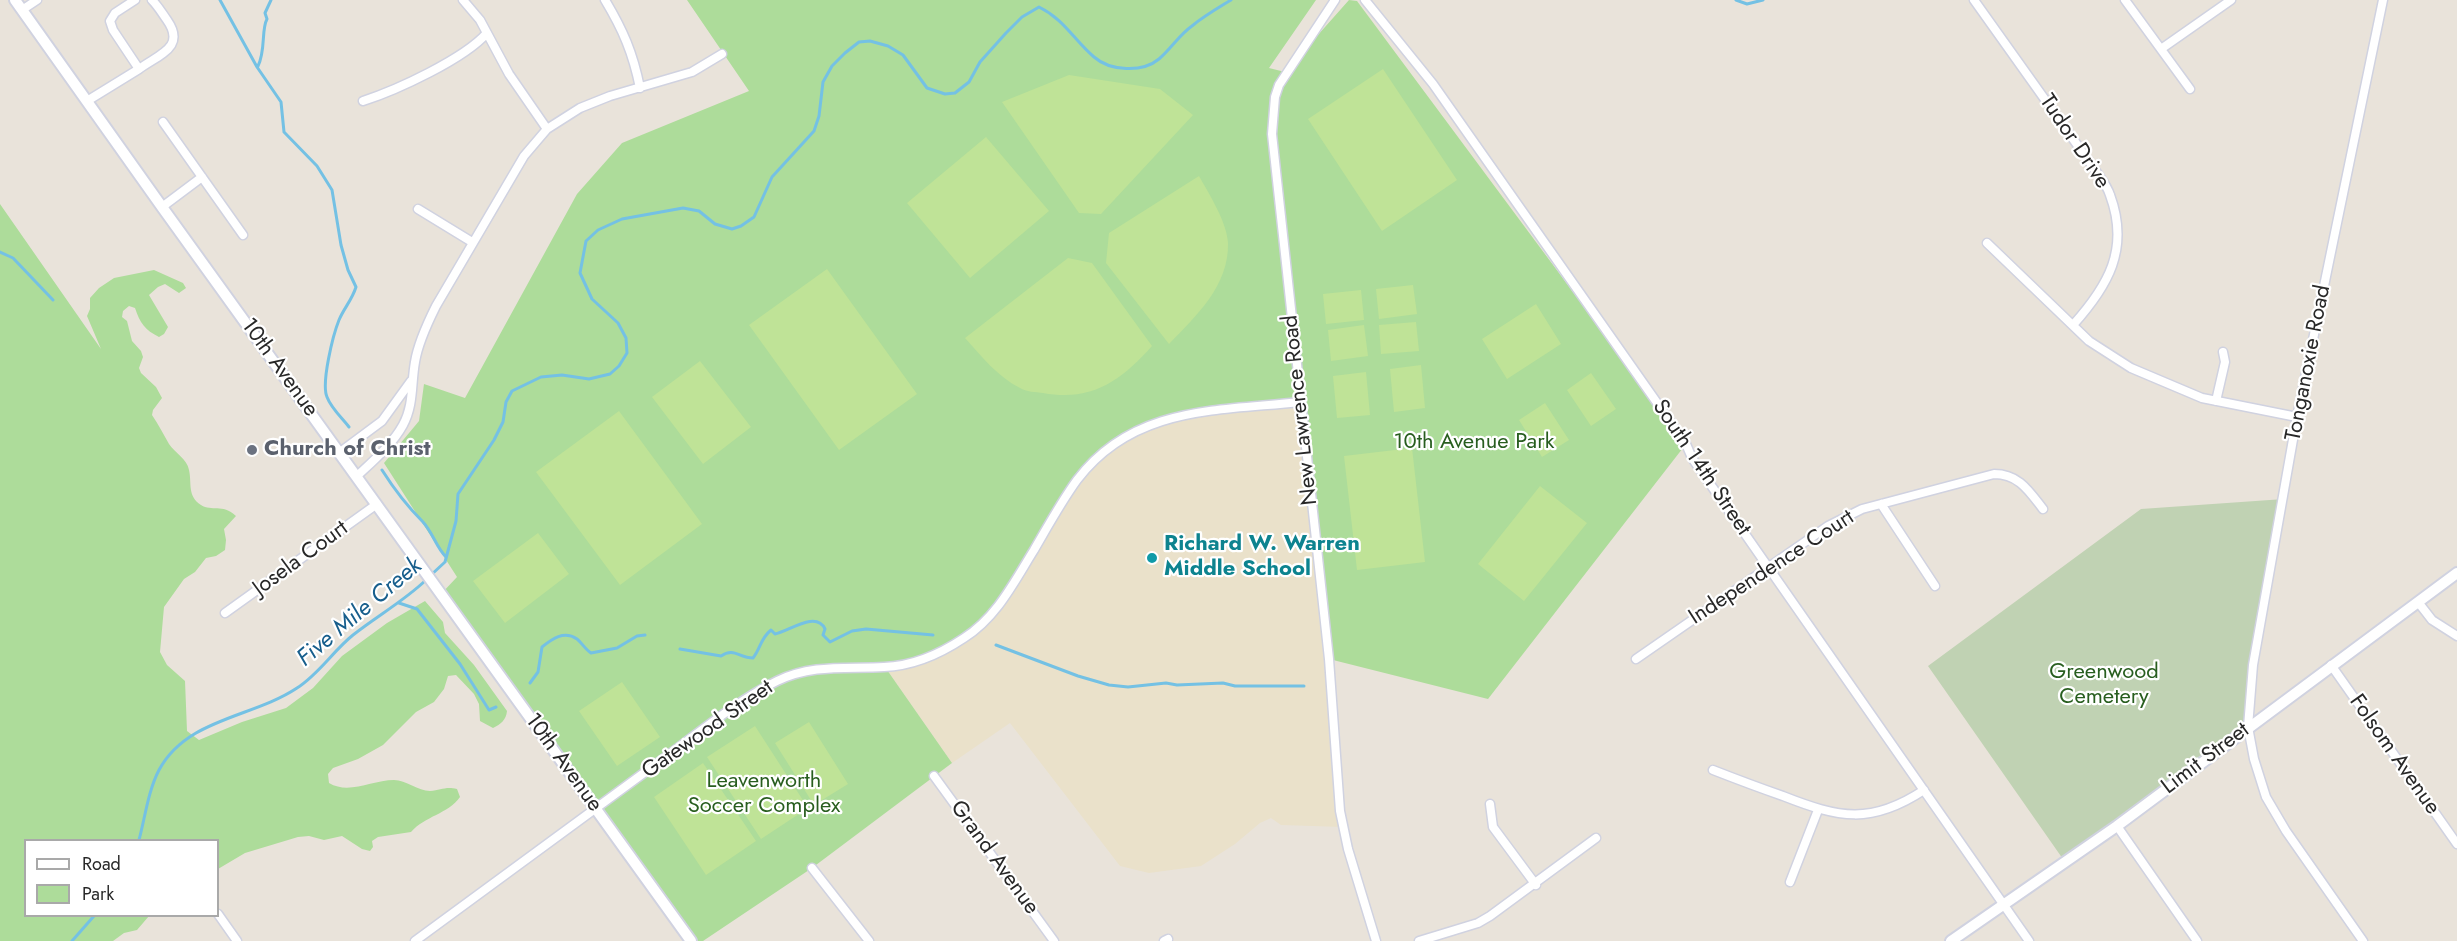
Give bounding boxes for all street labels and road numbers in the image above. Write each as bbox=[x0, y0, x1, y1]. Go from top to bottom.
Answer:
street label: Tudor Drive bbox=[2033, 90, 2115, 194]
street label: Tonganoxie Road bbox=[2281, 283, 2337, 443]
street label: 10th Avenue bbox=[235, 314, 323, 422]
street label: New Lawrence Road bbox=[1278, 314, 1324, 506]
street label: South 14th Street bbox=[1646, 395, 1756, 541]
street label: Independence Court bbox=[1684, 505, 1860, 631]
street label: Josela Court bbox=[248, 516, 354, 602]
street label: Gatewood Street bbox=[637, 675, 779, 785]
street label: Folsom Avenue bbox=[2343, 690, 2445, 820]
street label: 10th Avenue bbox=[519, 709, 607, 817]
street label: Limit Street bbox=[2157, 718, 2255, 800]
street label: Grand Avenue bbox=[944, 796, 1044, 920]

